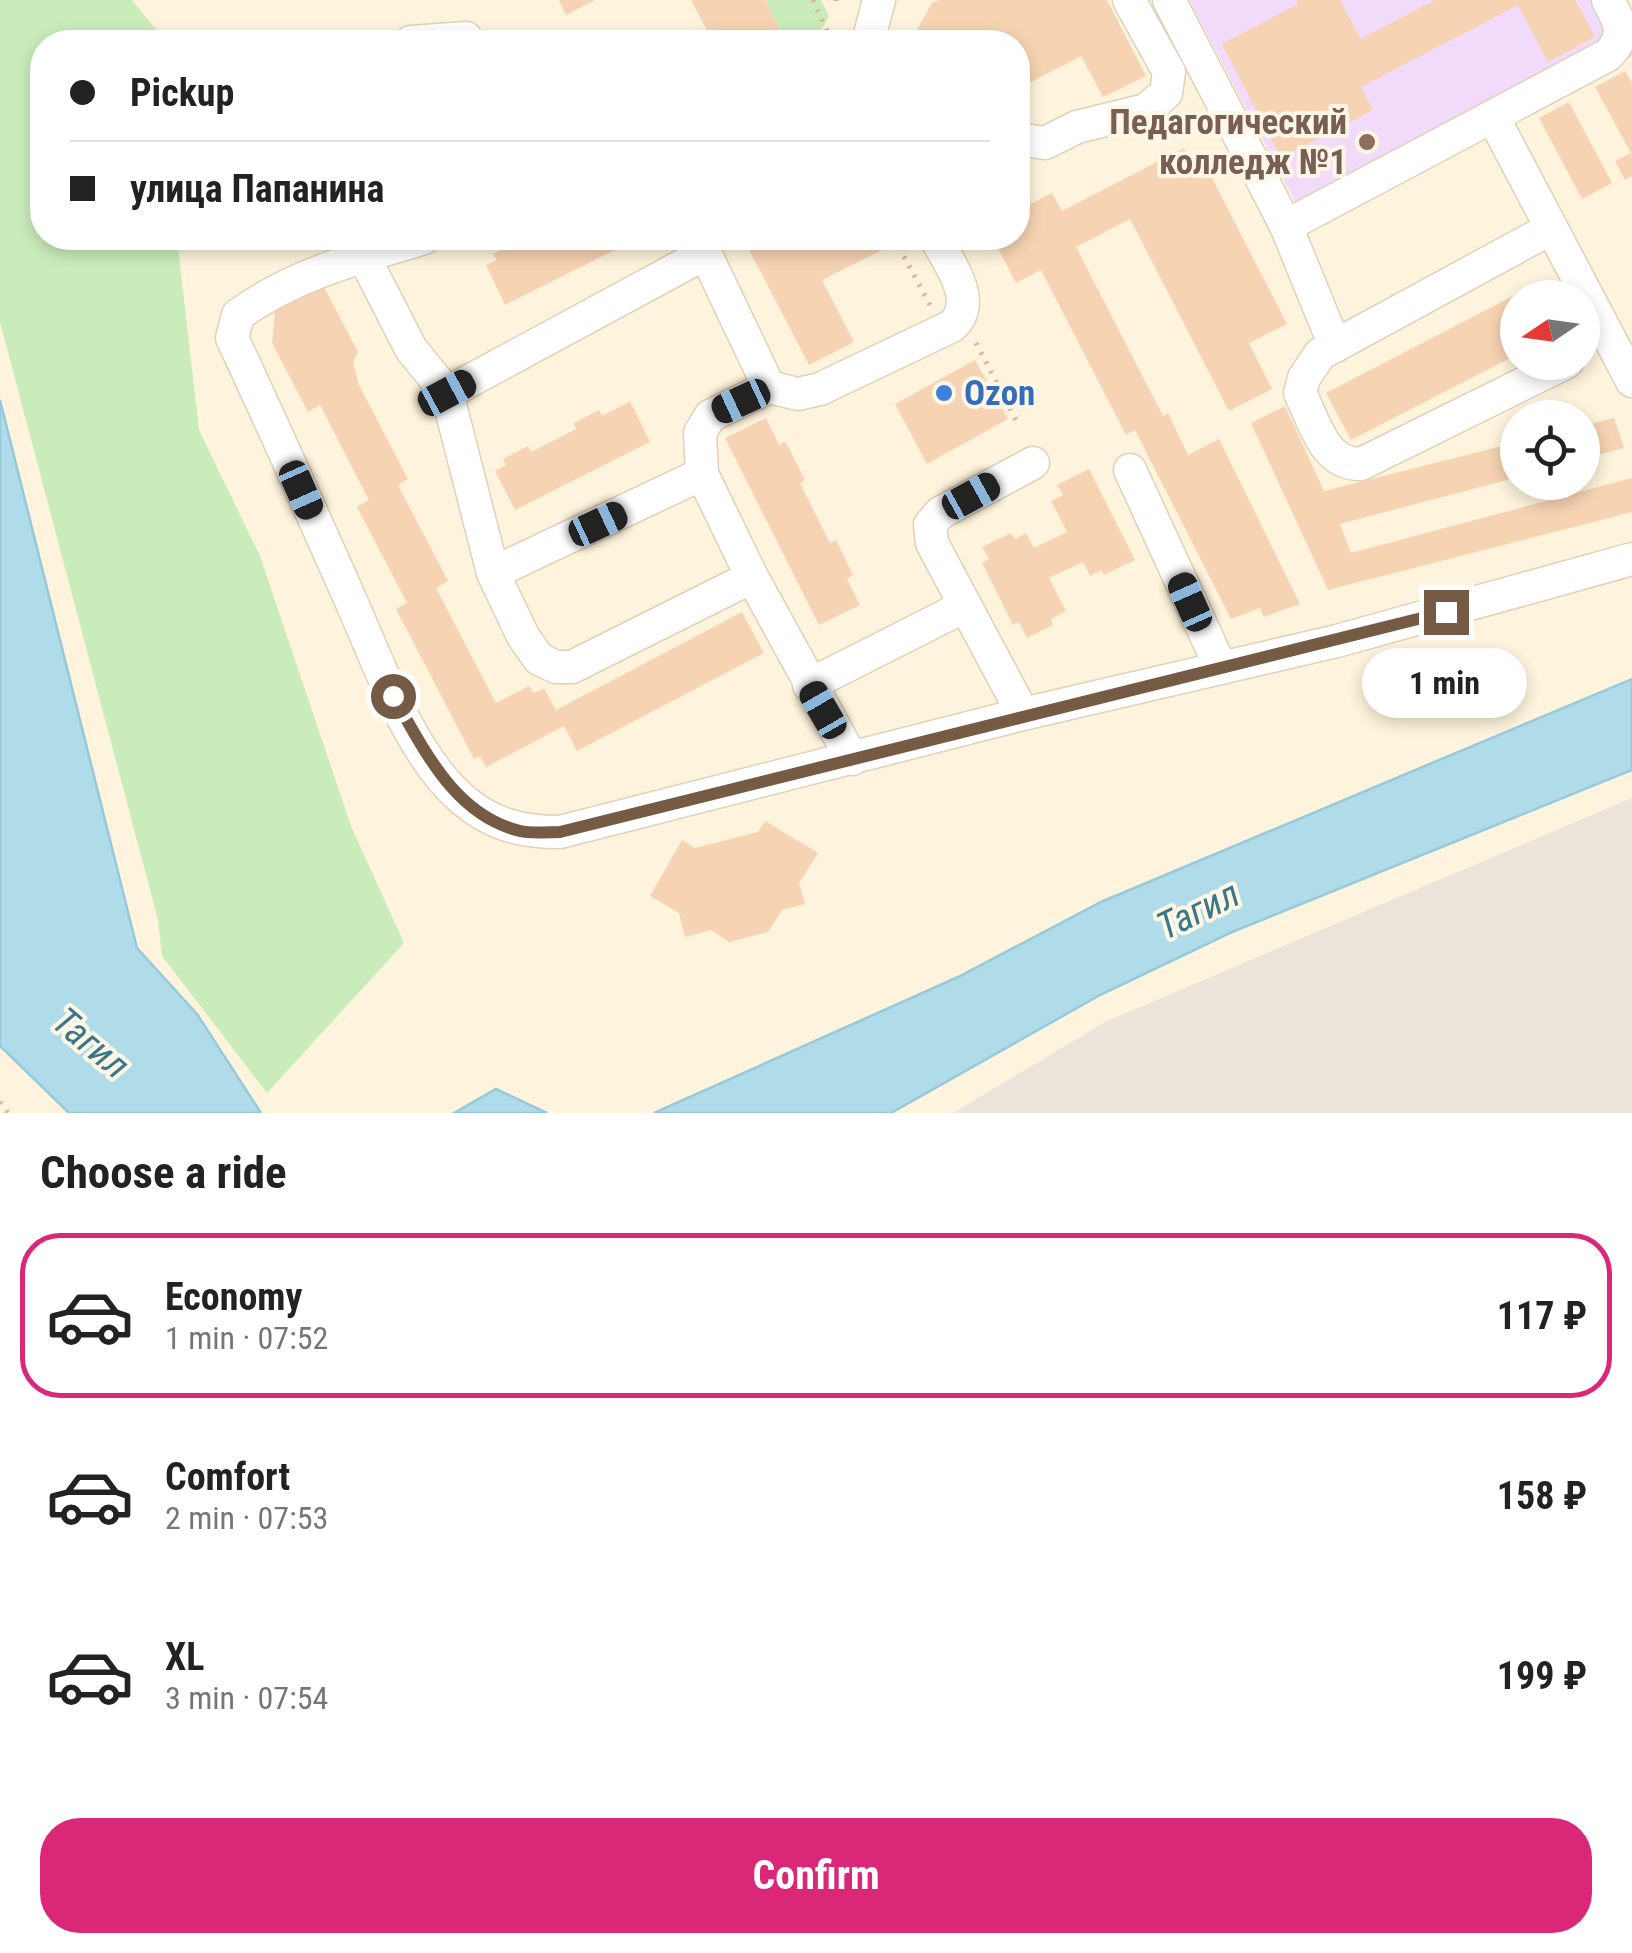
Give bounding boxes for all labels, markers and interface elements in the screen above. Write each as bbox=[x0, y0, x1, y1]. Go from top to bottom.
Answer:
text: Pickup bbox=[130, 71, 234, 115]
place label: Педагогический колледж №1 bbox=[1109, 102, 1347, 183]
marker: Педагогический колледж №1 bbox=[1356, 131, 1378, 153]
text: улица Папанина bbox=[130, 167, 384, 211]
north arrow bbox=[1500, 280, 1600, 380]
map controls bbox=[1500, 280, 1600, 500]
car bbox=[413, 366, 481, 420]
place label: Ozon bbox=[964, 373, 1035, 414]
car bbox=[707, 375, 775, 427]
marker: Ozon bbox=[933, 382, 955, 404]
button: locate bbox=[1500, 400, 1600, 500]
car bbox=[275, 456, 327, 524]
car bbox=[937, 468, 1005, 524]
car bbox=[564, 498, 632, 550]
car bbox=[1164, 568, 1216, 636]
route end bbox=[1424, 590, 1469, 635]
callout: 1 min bbox=[1364, 647, 1528, 717]
text: 1 min bbox=[1409, 664, 1480, 702]
route start bbox=[371, 674, 416, 719]
car bbox=[795, 677, 851, 743]
water label: Тагил bbox=[1150, 871, 1246, 949]
water label: Тагил bbox=[44, 998, 138, 1088]
text: Choose a ride bbox=[40, 1146, 287, 1199]
icon: car bbox=[45, 1271, 135, 1361]
text: Economy bbox=[165, 1275, 302, 1319]
text: 117 ₽ bbox=[1497, 1294, 1587, 1338]
text: 1 min · 07:52 bbox=[165, 1319, 328, 1357]
icon: car bbox=[45, 1451, 135, 1541]
text: Comfort bbox=[165, 1455, 290, 1499]
text: 158 ₽ bbox=[1497, 1474, 1587, 1518]
text: 2 min · 07:53 bbox=[165, 1499, 328, 1537]
icon: car bbox=[45, 1631, 135, 1721]
text: XL bbox=[165, 1635, 204, 1679]
text: 199 ₽ bbox=[1497, 1654, 1587, 1698]
text: 3 min · 07:54 bbox=[165, 1679, 328, 1717]
button: Confirm bbox=[40, 1818, 1592, 1933]

